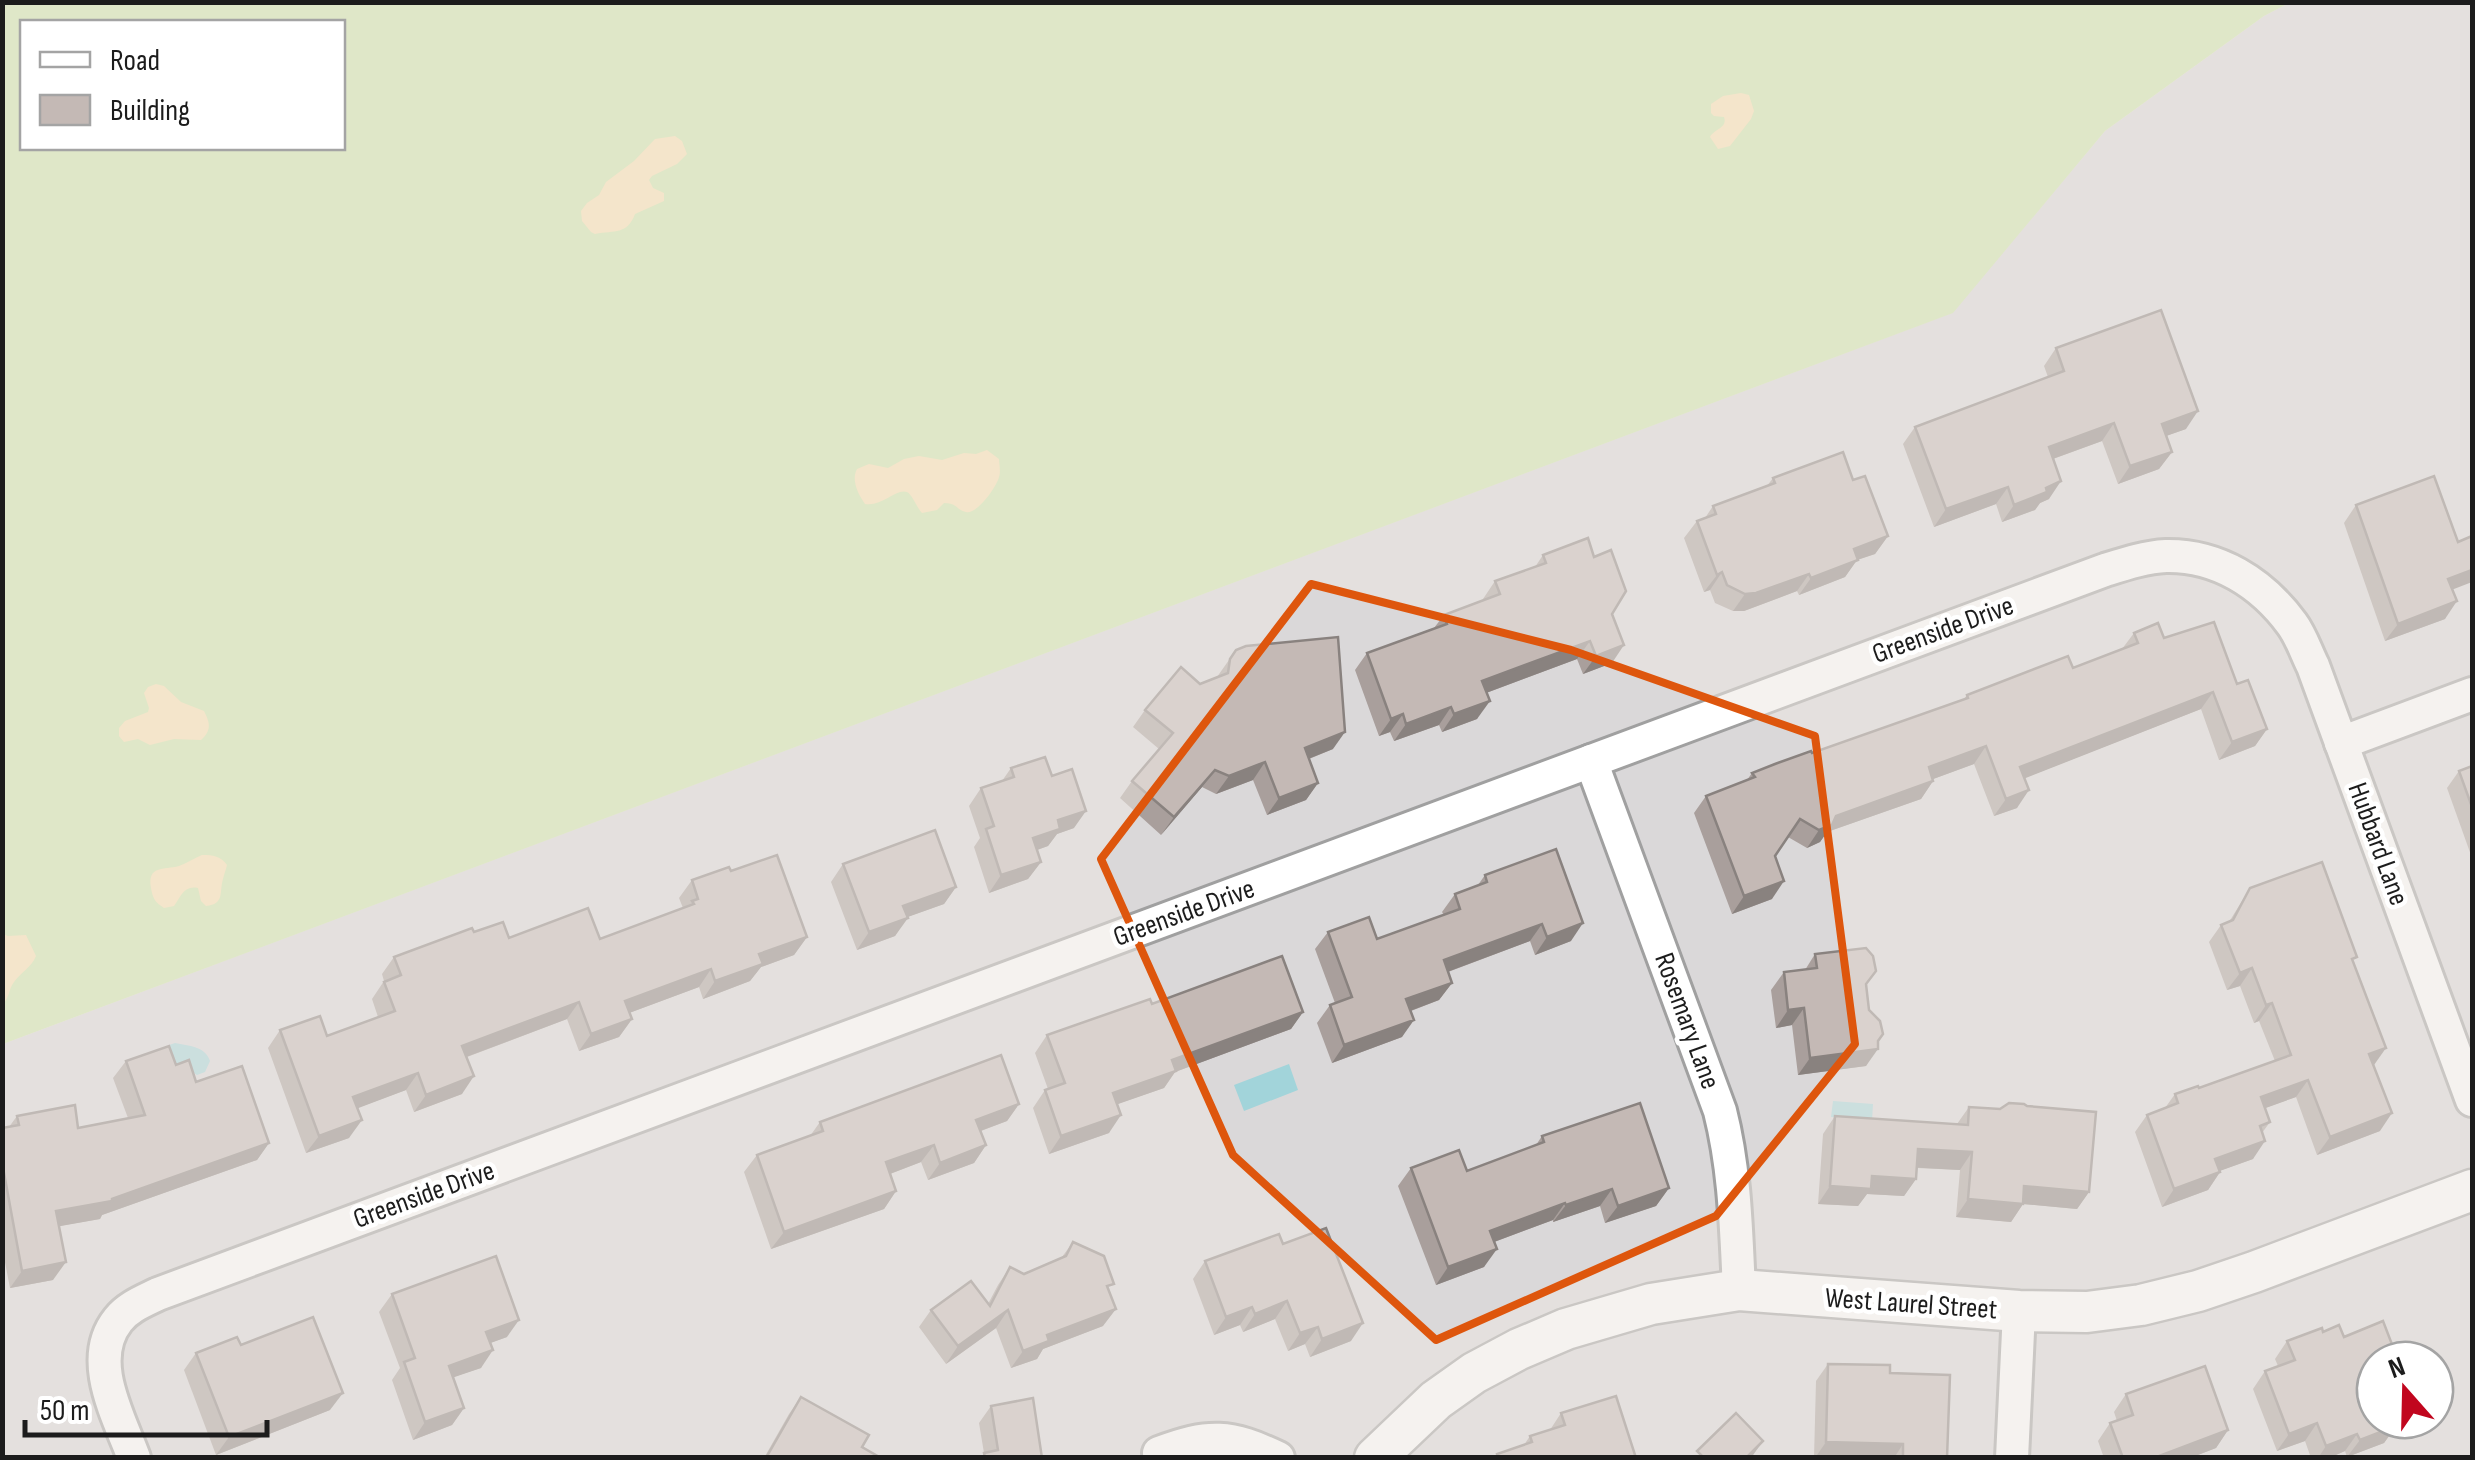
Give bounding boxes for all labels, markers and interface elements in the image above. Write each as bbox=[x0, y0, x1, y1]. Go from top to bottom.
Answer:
legend bbox=[20, 20, 345, 150]
text: Road bbox=[110, 43, 160, 79]
text: Building bbox=[110, 93, 190, 129]
street label: Greenside Drive bbox=[1868, 589, 2018, 671]
street label: Hubbard Lane bbox=[2341, 778, 2415, 910]
street label: Greenside Drive bbox=[1109, 872, 1259, 954]
street label: Rosemary Lane bbox=[1647, 949, 1727, 1093]
street label: Greenside Drive bbox=[349, 1154, 499, 1236]
street label: West Laurel Street bbox=[1824, 1282, 1998, 1326]
north arrow bbox=[2355, 1340, 2455, 1440]
text: N bbox=[2384, 1350, 2410, 1386]
scale bar bbox=[25, 1375, 268, 1437]
text: 50 m bbox=[40, 1393, 89, 1429]

